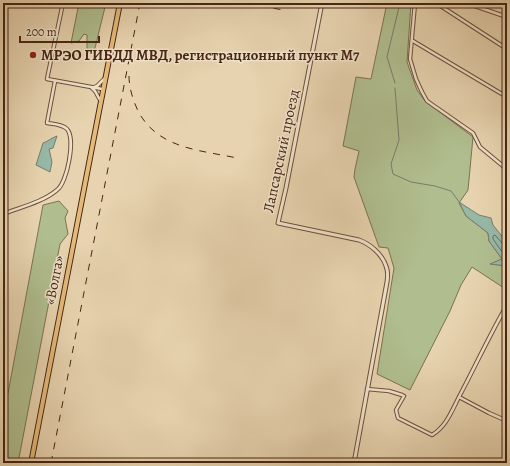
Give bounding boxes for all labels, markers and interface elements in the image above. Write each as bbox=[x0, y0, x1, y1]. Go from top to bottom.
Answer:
scale bar bbox=[20, 18, 99, 44]
text: 200 m bbox=[26, 24, 57, 40]
place label: МРЭО ГИБДД МВД, регистрационный пункт М7 bbox=[41, 45, 360, 65]
marker: МРЭО ГИБДД МВД, регистрационный пункт М7 bbox=[28, 50, 38, 60]
street label: Лапсарский проезд bbox=[258, 88, 304, 214]
street label: «Волга» bbox=[39, 253, 69, 306]

